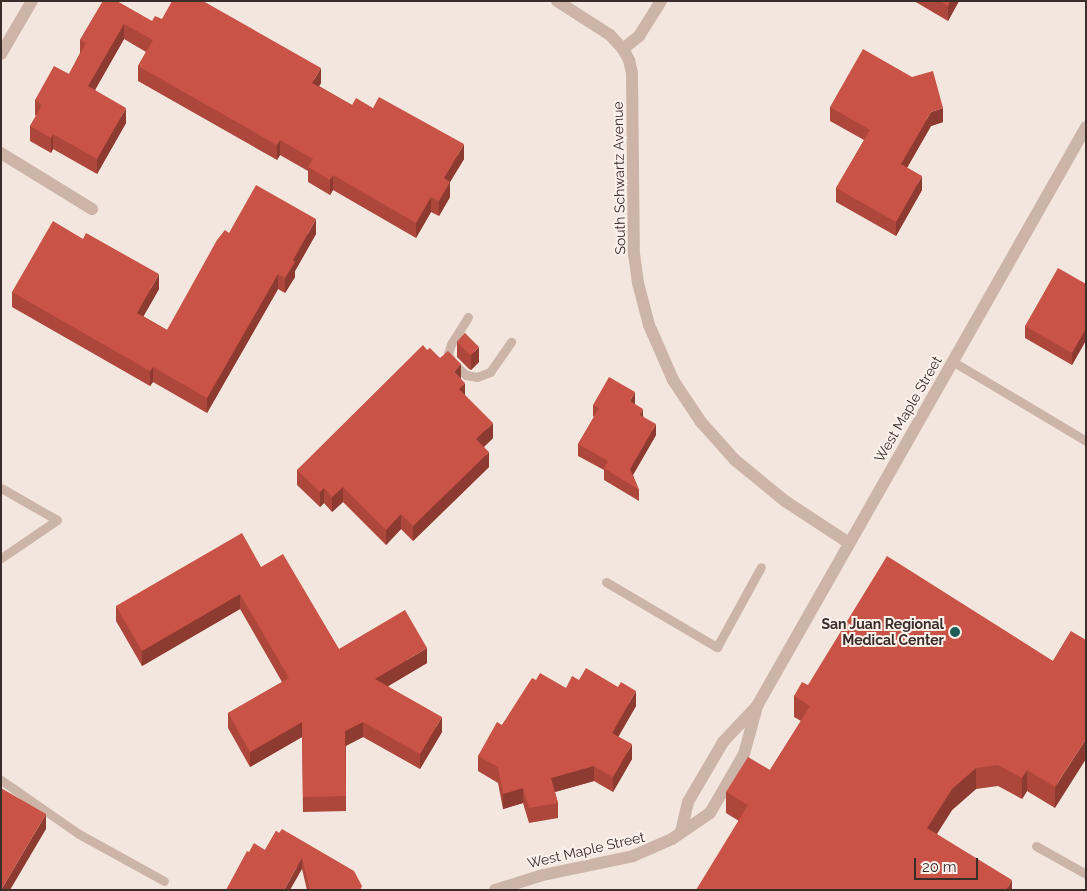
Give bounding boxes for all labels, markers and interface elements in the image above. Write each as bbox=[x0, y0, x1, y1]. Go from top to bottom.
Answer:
street label: South Schwartz Avenue bbox=[609, 101, 629, 255]
street label: West Maple Street bbox=[871, 353, 945, 465]
place label: San Juan Regional Medical Center bbox=[821, 616, 944, 648]
marker: San Juan Regional Medical Center bbox=[948, 625, 962, 639]
street label: West Maple Street bbox=[526, 828, 646, 872]
scale bar bbox=[917, 848, 981, 880]
text: 20 m bbox=[922, 858, 957, 876]

